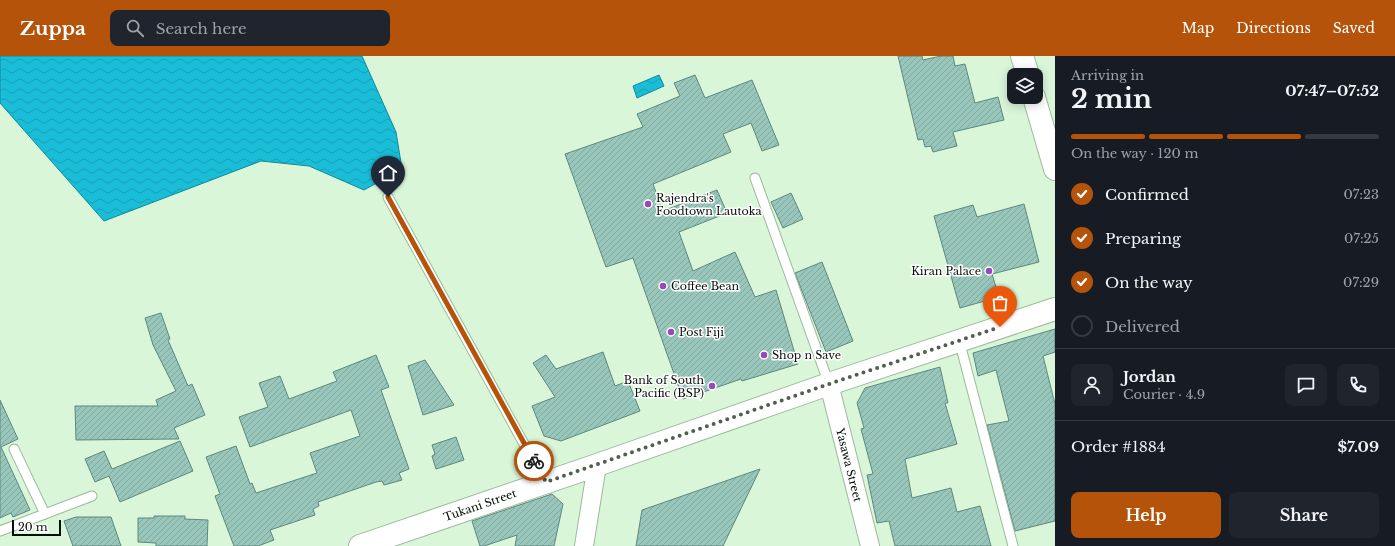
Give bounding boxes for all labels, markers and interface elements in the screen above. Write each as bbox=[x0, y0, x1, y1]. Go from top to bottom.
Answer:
search box bbox=[110, 10, 390, 46]
text: Zuppa bbox=[20, 17, 86, 40]
icon: search bbox=[124, 17, 146, 39]
text: Search here bbox=[156, 19, 247, 38]
text: Map bbox=[1182, 19, 1214, 37]
text: Directions bbox=[1236, 19, 1311, 37]
text: Saved bbox=[1333, 19, 1375, 37]
text: Arriving in bbox=[1071, 67, 1144, 84]
map controls bbox=[1007, 68, 1043, 104]
button: layers bbox=[1007, 68, 1043, 104]
text: 07:47–07:52 bbox=[1285, 81, 1379, 100]
text: 2 min bbox=[1071, 83, 1152, 115]
text: On the way · 120 m bbox=[1071, 145, 1198, 162]
pin bbox=[371, 156, 405, 197]
icon: home bbox=[377, 162, 399, 184]
icon: check bbox=[1071, 183, 1093, 205]
text: Confirmed bbox=[1105, 185, 1189, 204]
text: 07:23 bbox=[1343, 186, 1379, 203]
place label: Rajendra's Foodtown Lautoka bbox=[656, 191, 763, 218]
marker: Rajendra's Foodtown Lautoka bbox=[643, 199, 653, 209]
icon: check bbox=[1071, 227, 1093, 249]
text: Preparing bbox=[1105, 229, 1181, 248]
text: 07:25 bbox=[1344, 230, 1379, 247]
place label: Kiran Palace bbox=[911, 264, 981, 278]
marker: Kiran Palace bbox=[984, 266, 994, 276]
icon: check bbox=[1071, 271, 1093, 293]
text: On the way bbox=[1105, 273, 1193, 292]
text: 07:29 bbox=[1343, 274, 1379, 291]
place label: Coffee Bean bbox=[671, 279, 740, 293]
marker: Coffee Bean bbox=[658, 281, 668, 291]
pin bbox=[983, 286, 1017, 327]
icon: bag bbox=[989, 292, 1011, 314]
text: Delivered bbox=[1105, 317, 1180, 336]
place label: Post Fiji bbox=[679, 325, 724, 339]
marker: Post Fiji bbox=[666, 327, 676, 337]
place label: Shop n Save bbox=[772, 348, 841, 362]
marker: Shop n Save bbox=[759, 350, 769, 360]
button: person bbox=[1071, 364, 1113, 406]
button: chat bbox=[1285, 364, 1327, 406]
button: phone bbox=[1337, 364, 1379, 406]
text: Jordan bbox=[1123, 367, 1176, 386]
place label: Bank of South Pacific (BSP) bbox=[624, 373, 704, 400]
marker: Bank of South Pacific (BSP) bbox=[707, 381, 717, 391]
text: Courier · 4.9 bbox=[1123, 386, 1205, 403]
street label: Yasawa Street bbox=[833, 426, 865, 504]
text: Order #1884 bbox=[1071, 437, 1166, 456]
text: $7.09 bbox=[1337, 437, 1379, 456]
courier bbox=[514, 441, 554, 481]
icon: bike bbox=[523, 450, 545, 472]
street label: Tukani Street bbox=[442, 486, 519, 524]
button: Help bbox=[1071, 492, 1221, 538]
button: Share bbox=[1229, 492, 1379, 538]
scale bar bbox=[12, 518, 61, 537]
text: 20 m bbox=[18, 520, 48, 534]

